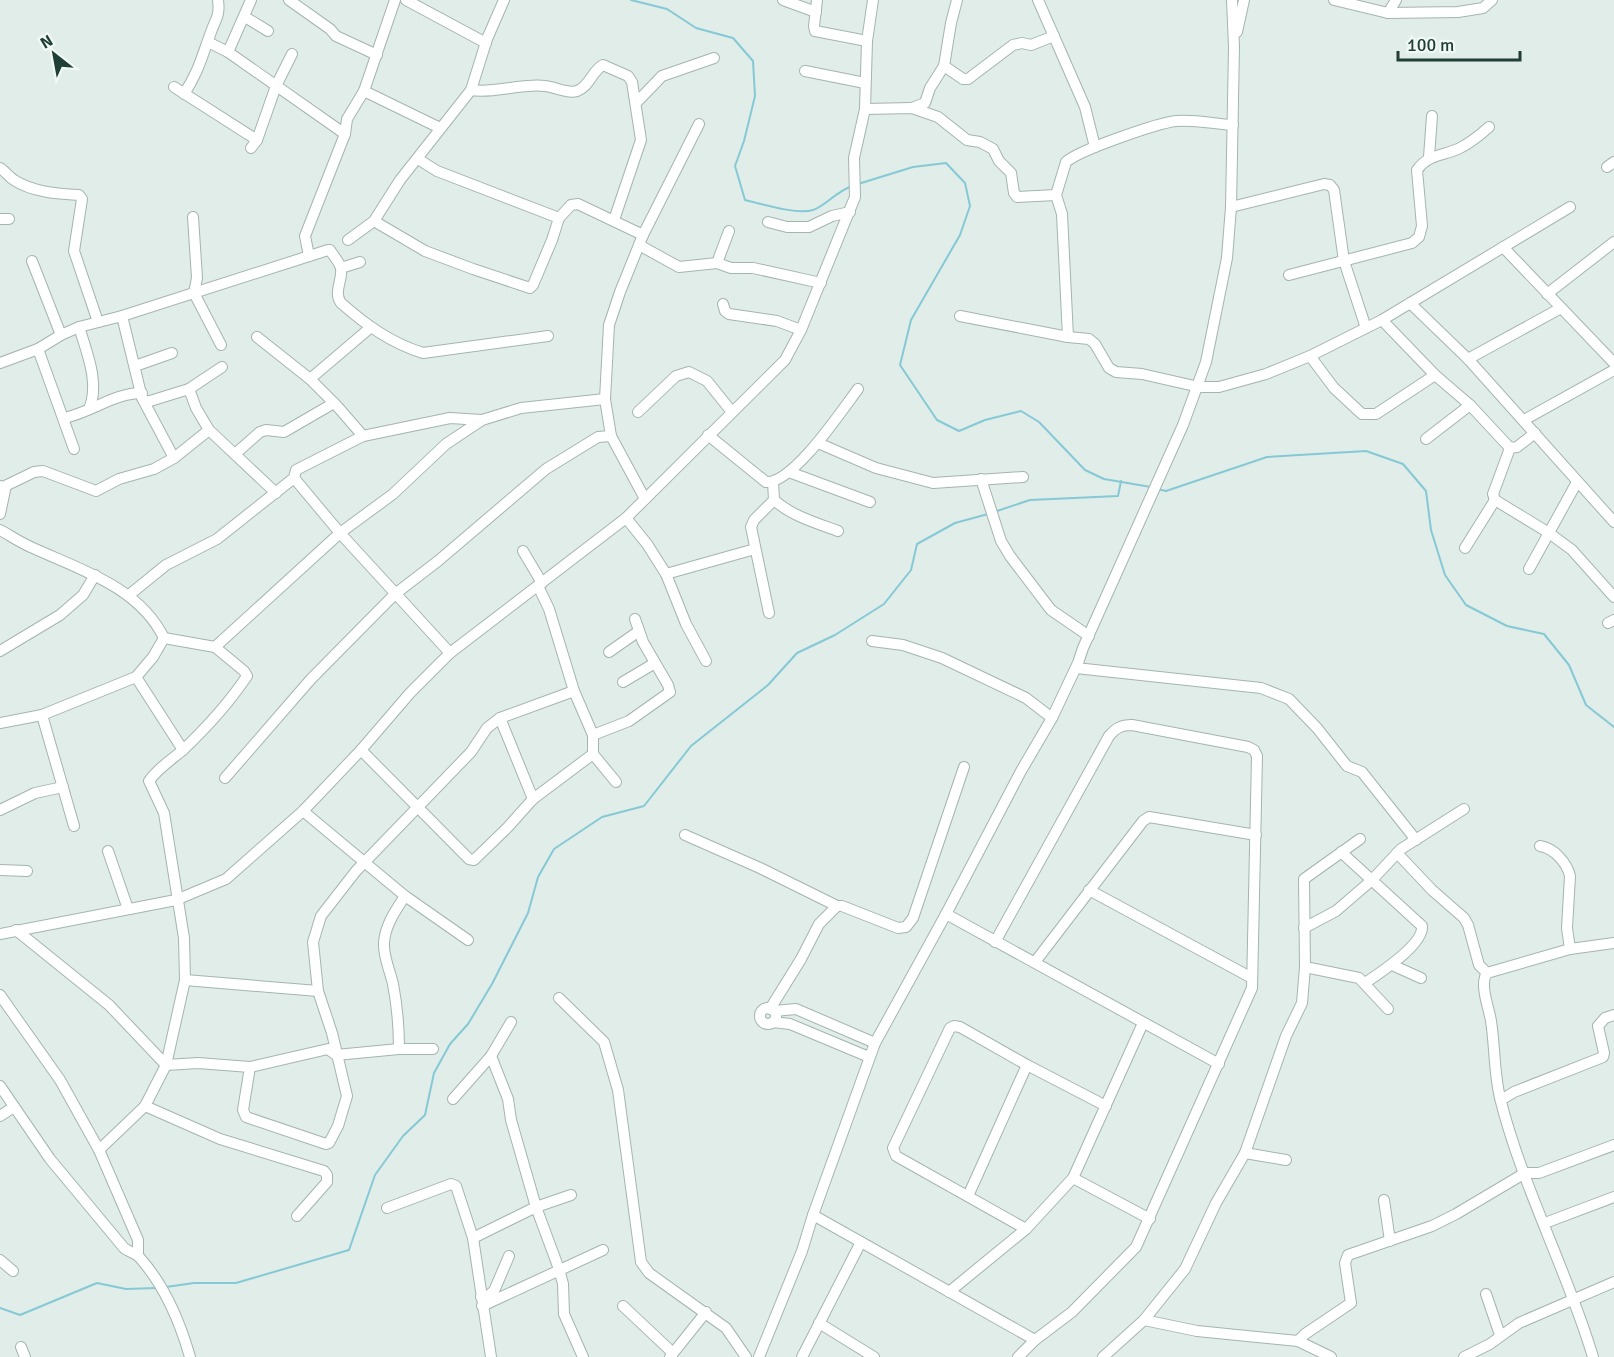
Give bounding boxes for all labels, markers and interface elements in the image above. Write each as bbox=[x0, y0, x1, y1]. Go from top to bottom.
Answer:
north arrow bbox=[24, 24, 84, 84]
scale bar bbox=[1398, 24, 1520, 62]
text: N bbox=[37, 31, 57, 53]
text: 100 m bbox=[1407, 34, 1454, 56]

